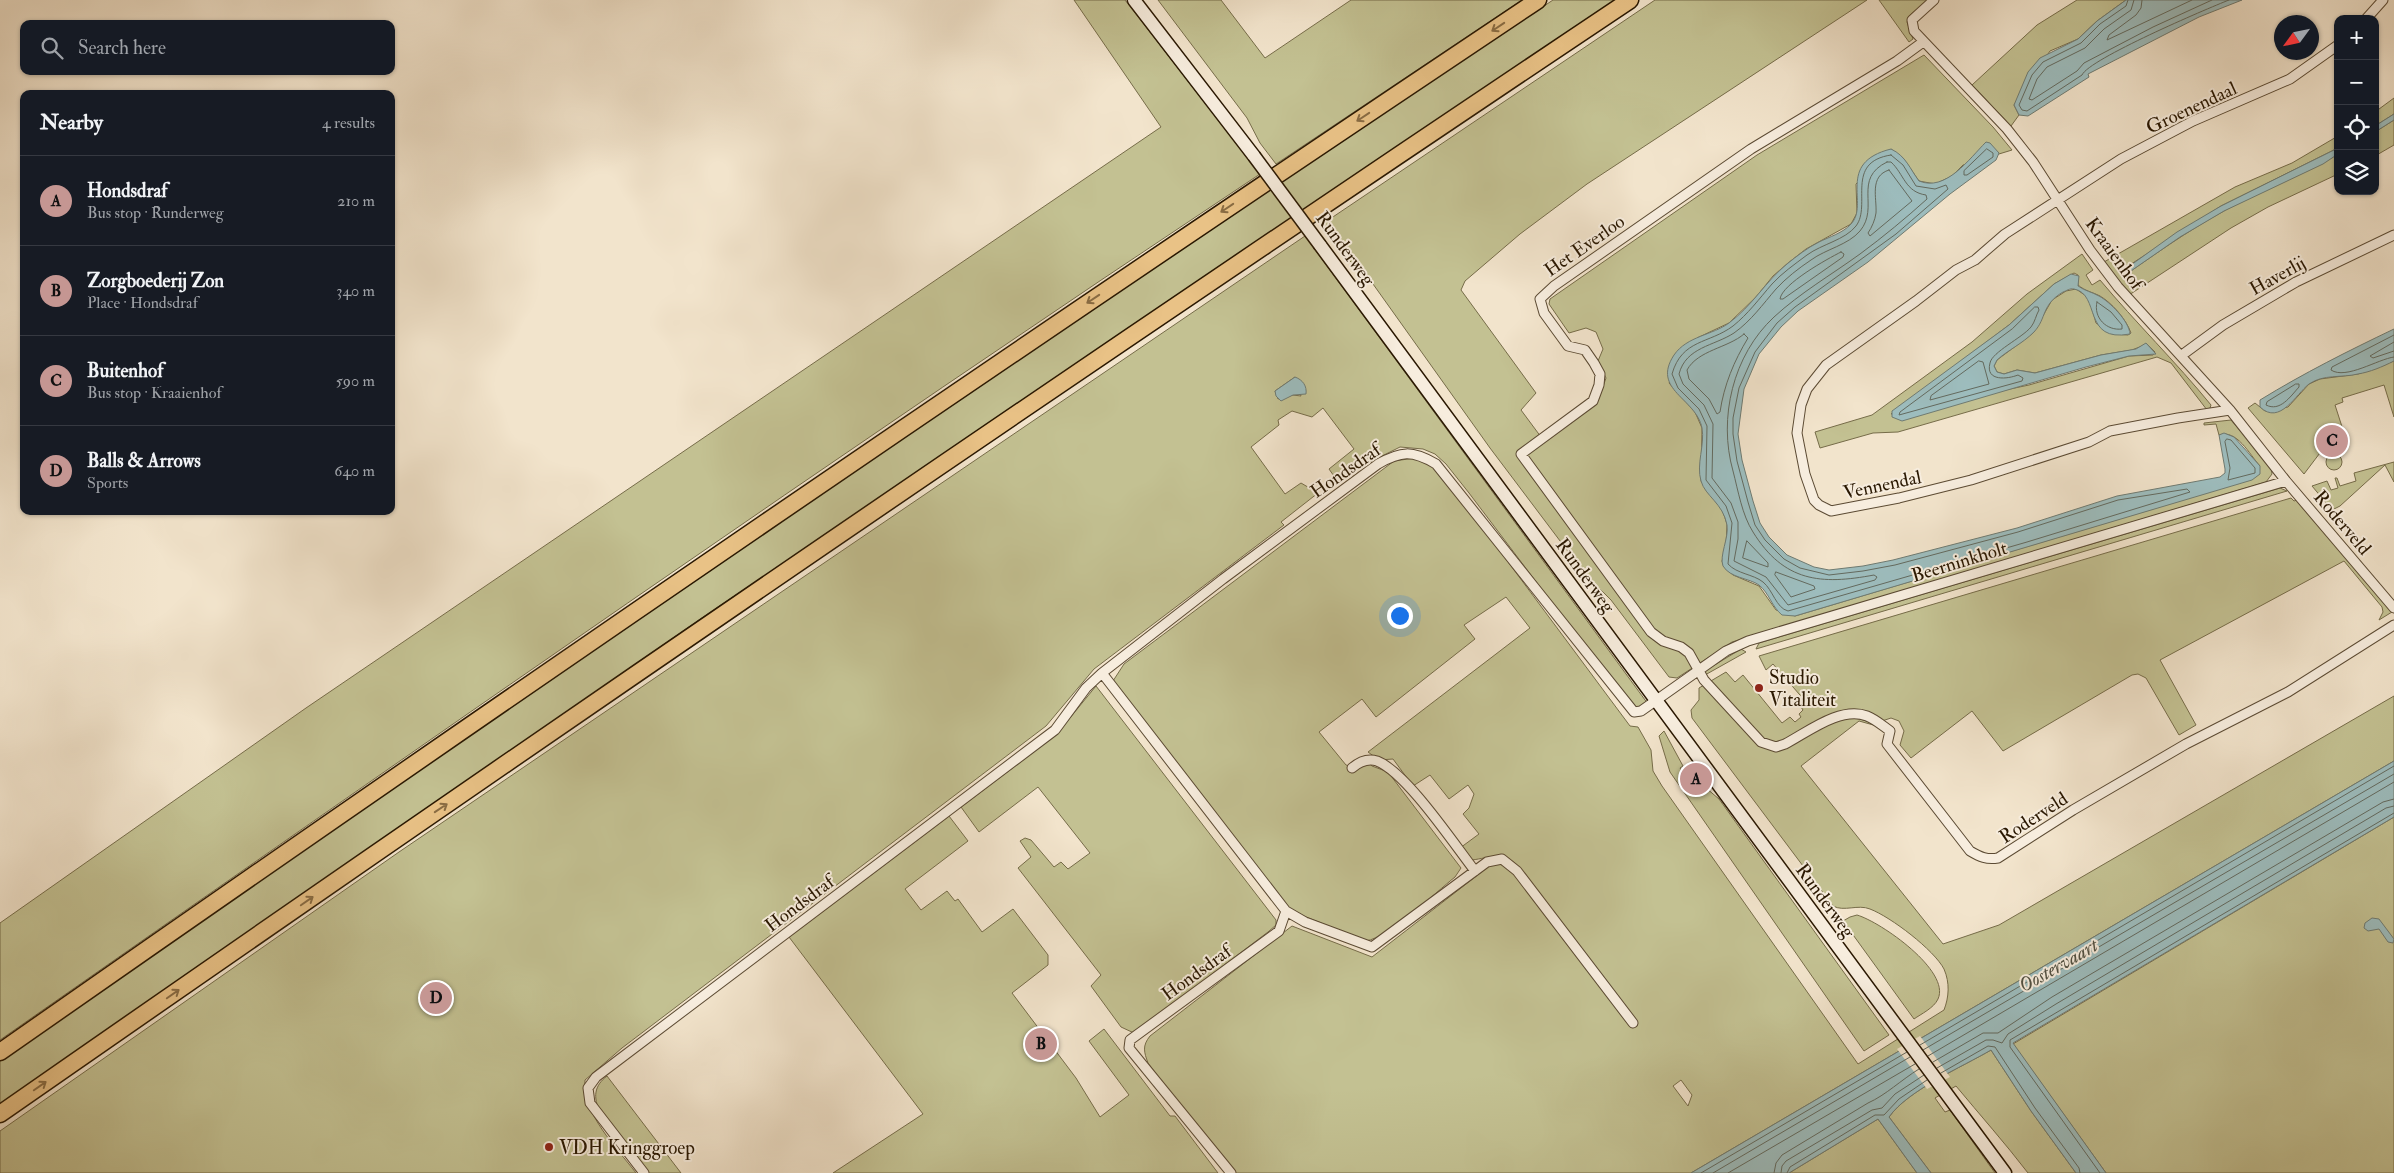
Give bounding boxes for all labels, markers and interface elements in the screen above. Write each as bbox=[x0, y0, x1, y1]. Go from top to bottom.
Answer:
north arrow bbox=[2274, 15, 2319, 60]
map controls bbox=[2334, 15, 2379, 195]
button: + bbox=[2334, 15, 2379, 60]
search box bbox=[20, 20, 395, 75]
one-way arrow bbox=[1491, 22, 1505, 32]
icon: search bbox=[38, 34, 66, 62]
text: Search here bbox=[78, 36, 166, 60]
button: − bbox=[2334, 60, 2379, 105]
street label: Groenendaal bbox=[2142, 76, 2241, 139]
button: locate bbox=[2334, 105, 2379, 150]
text: Nearby bbox=[40, 109, 103, 136]
one-way arrow bbox=[1356, 112, 1370, 122]
text: 4 results bbox=[322, 113, 375, 133]
button: layers bbox=[2334, 150, 2379, 195]
text: Hondsdraf bbox=[87, 179, 167, 203]
text: A bbox=[51, 191, 61, 211]
text: 210 m bbox=[337, 191, 375, 211]
text: Bus stop · Runderweg bbox=[87, 203, 224, 223]
one-way arrow bbox=[1221, 203, 1235, 213]
street label: Runderweg bbox=[1310, 207, 1381, 291]
street label: Het Everloo bbox=[1540, 209, 1629, 282]
street label: Kraaienhof bbox=[2080, 213, 2150, 297]
street label: Haverlij bbox=[2245, 251, 2310, 301]
text: Zorgboederij Zon bbox=[87, 269, 224, 293]
text: B bbox=[51, 281, 61, 301]
text: 340 m bbox=[336, 281, 375, 301]
text: Place · Hondsdraf bbox=[87, 293, 198, 313]
one-way arrow bbox=[1087, 294, 1101, 304]
text: Buitenhof bbox=[87, 359, 163, 383]
text: C bbox=[50, 371, 62, 391]
text: 590 m bbox=[336, 371, 375, 391]
text: Bus stop · Kraaienhof bbox=[87, 383, 222, 403]
pin: C bbox=[2316, 422, 2348, 460]
street label: Hondsdraf bbox=[1306, 436, 1388, 504]
text: Balls & Arrows bbox=[87, 449, 201, 473]
text: D bbox=[49, 461, 63, 481]
text: 640 m bbox=[334, 461, 375, 481]
street label: Vennendal bbox=[1841, 465, 1924, 505]
text: Sports bbox=[87, 473, 128, 493]
street label: Roderveld bbox=[2308, 485, 2377, 560]
street label: Runderweg bbox=[1550, 534, 1621, 618]
street label: Beerninkholt bbox=[1908, 536, 2010, 588]
your location bbox=[1387, 603, 1413, 629]
place label: Studio Vitaliteit bbox=[1769, 666, 1836, 712]
marker: Studio Vitaliteit bbox=[1753, 682, 1765, 694]
pin: A bbox=[1680, 760, 1712, 798]
street label: Roderveld bbox=[1995, 786, 2073, 849]
one-way arrow bbox=[433, 803, 447, 813]
street label: Runderweg bbox=[1790, 859, 1861, 943]
street label: Hondsdraf bbox=[760, 868, 841, 938]
one-way arrow bbox=[300, 896, 314, 906]
water label: Oostervaart bbox=[2014, 932, 2104, 998]
street label: Hondsdraf bbox=[1157, 938, 1238, 1006]
pin: D bbox=[420, 979, 452, 1017]
one-way arrow bbox=[166, 989, 180, 999]
pin: B bbox=[1025, 1025, 1057, 1063]
one-way arrow bbox=[33, 1081, 47, 1091]
place label: VDH Kringgroep bbox=[559, 1136, 695, 1161]
marker: VDH Kringgroep bbox=[543, 1141, 555, 1153]

